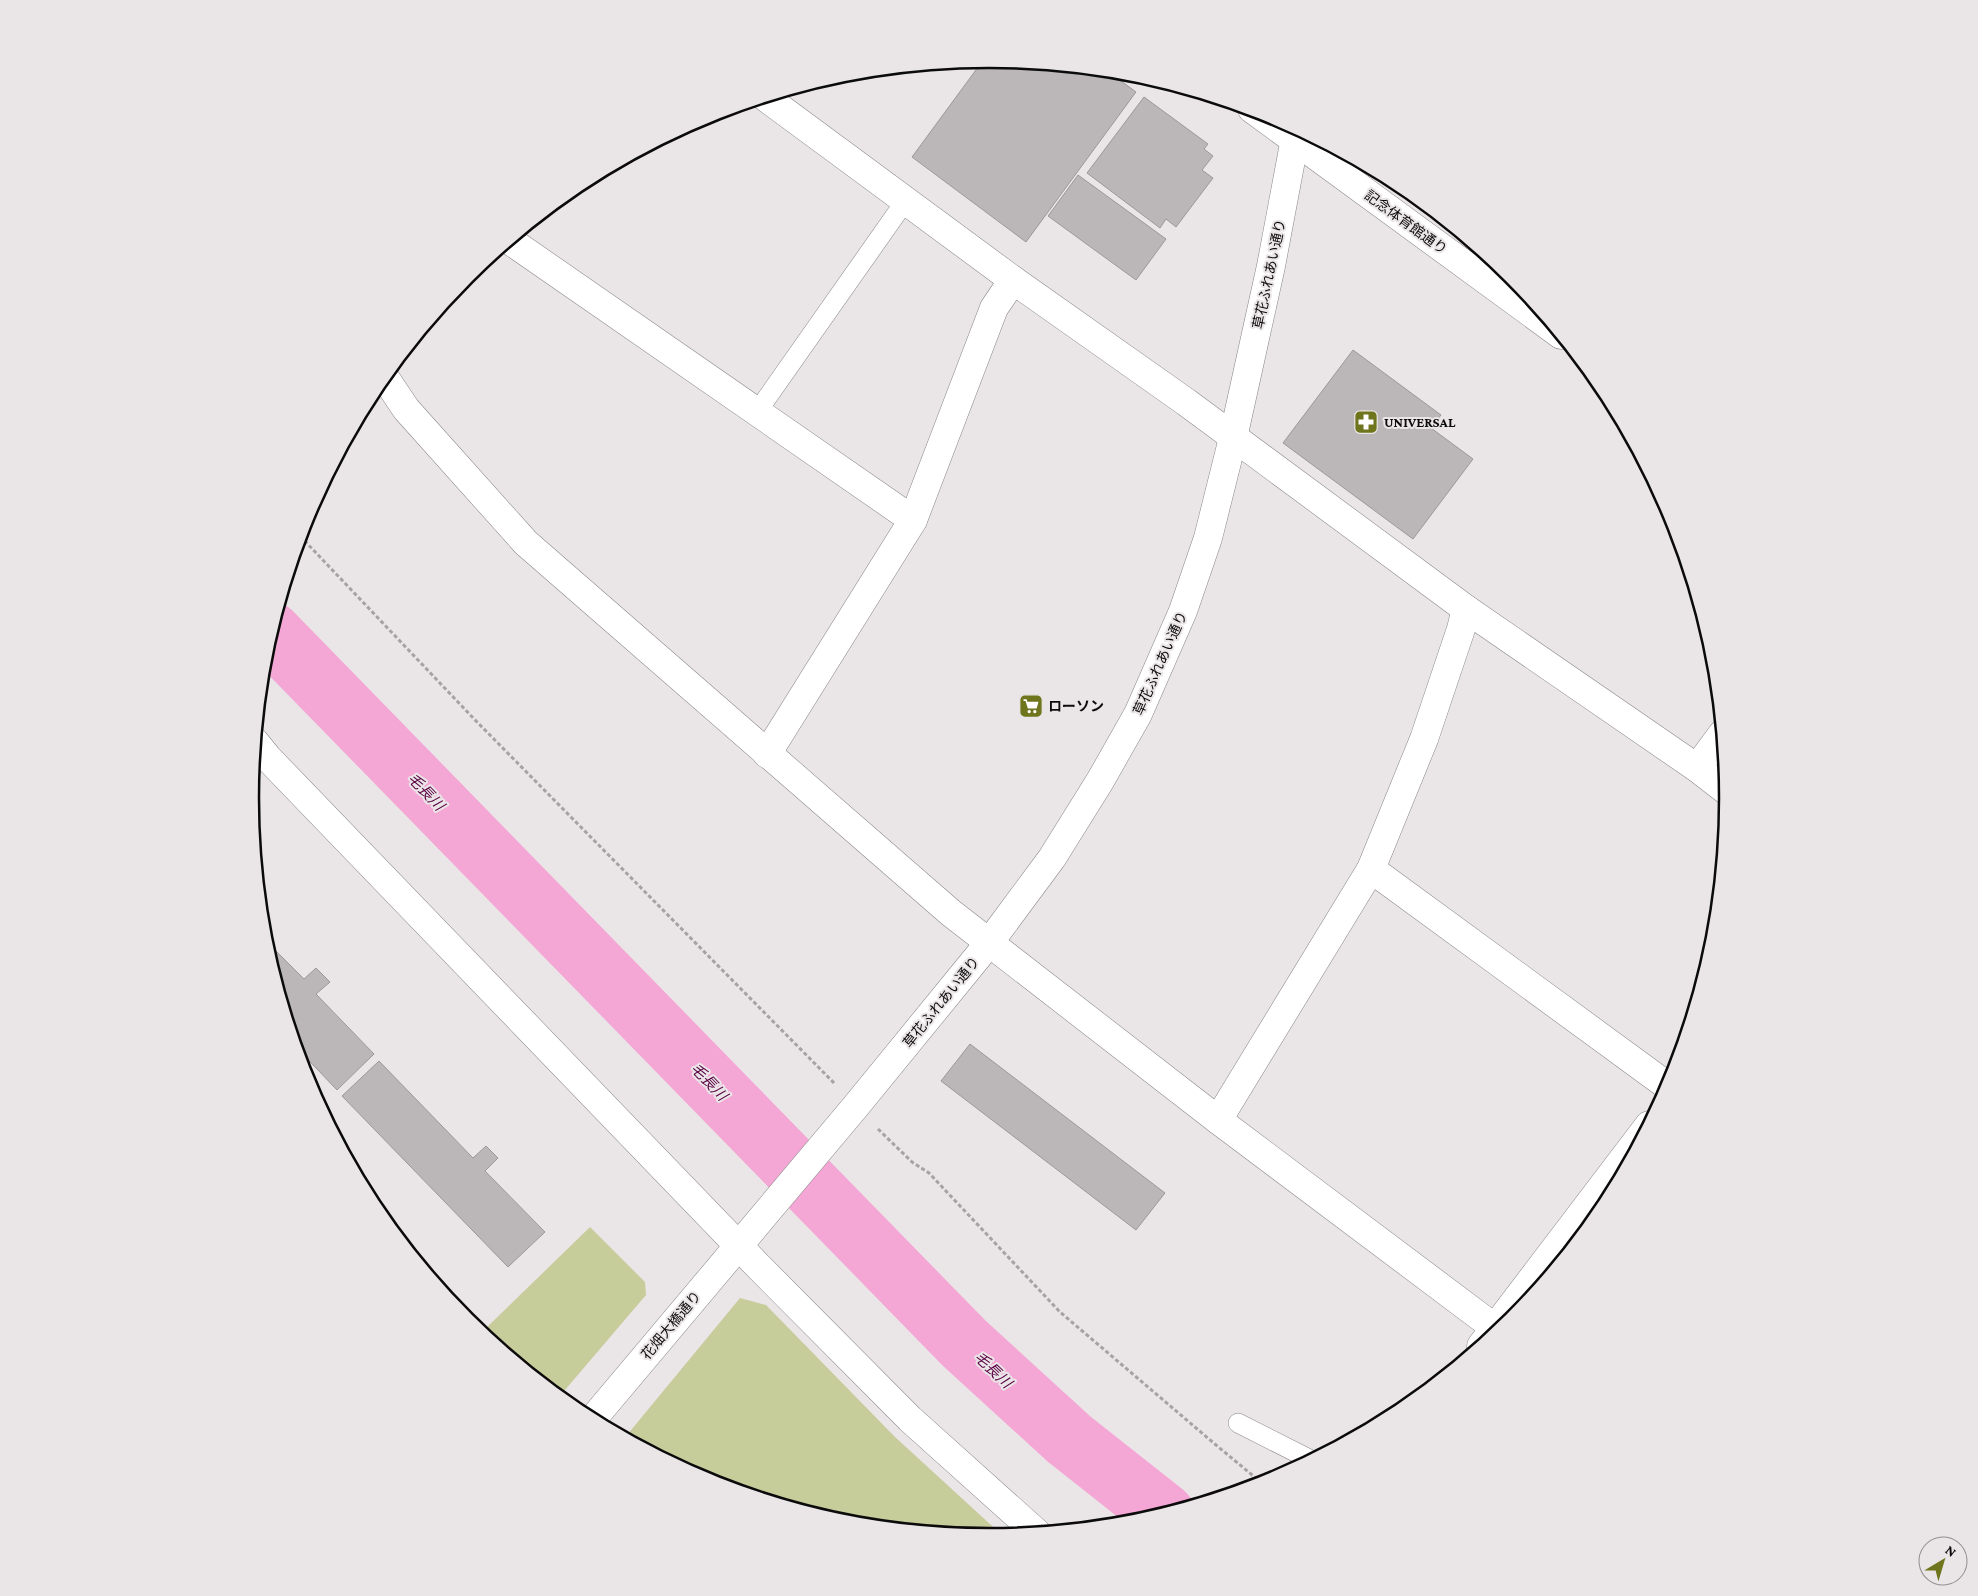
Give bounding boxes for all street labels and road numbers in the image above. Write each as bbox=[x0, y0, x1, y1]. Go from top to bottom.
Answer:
street label: 記念体育館通り bbox=[1362, 187, 1450, 257]
street label: 草花ふれあい通り bbox=[1250, 218, 1288, 330]
street label: 草花ふれあい通り bbox=[1130, 609, 1190, 717]
street label: 草花ふれあい通り bbox=[900, 953, 982, 1051]
street label: 花畑大橋通り bbox=[638, 1288, 704, 1362]

